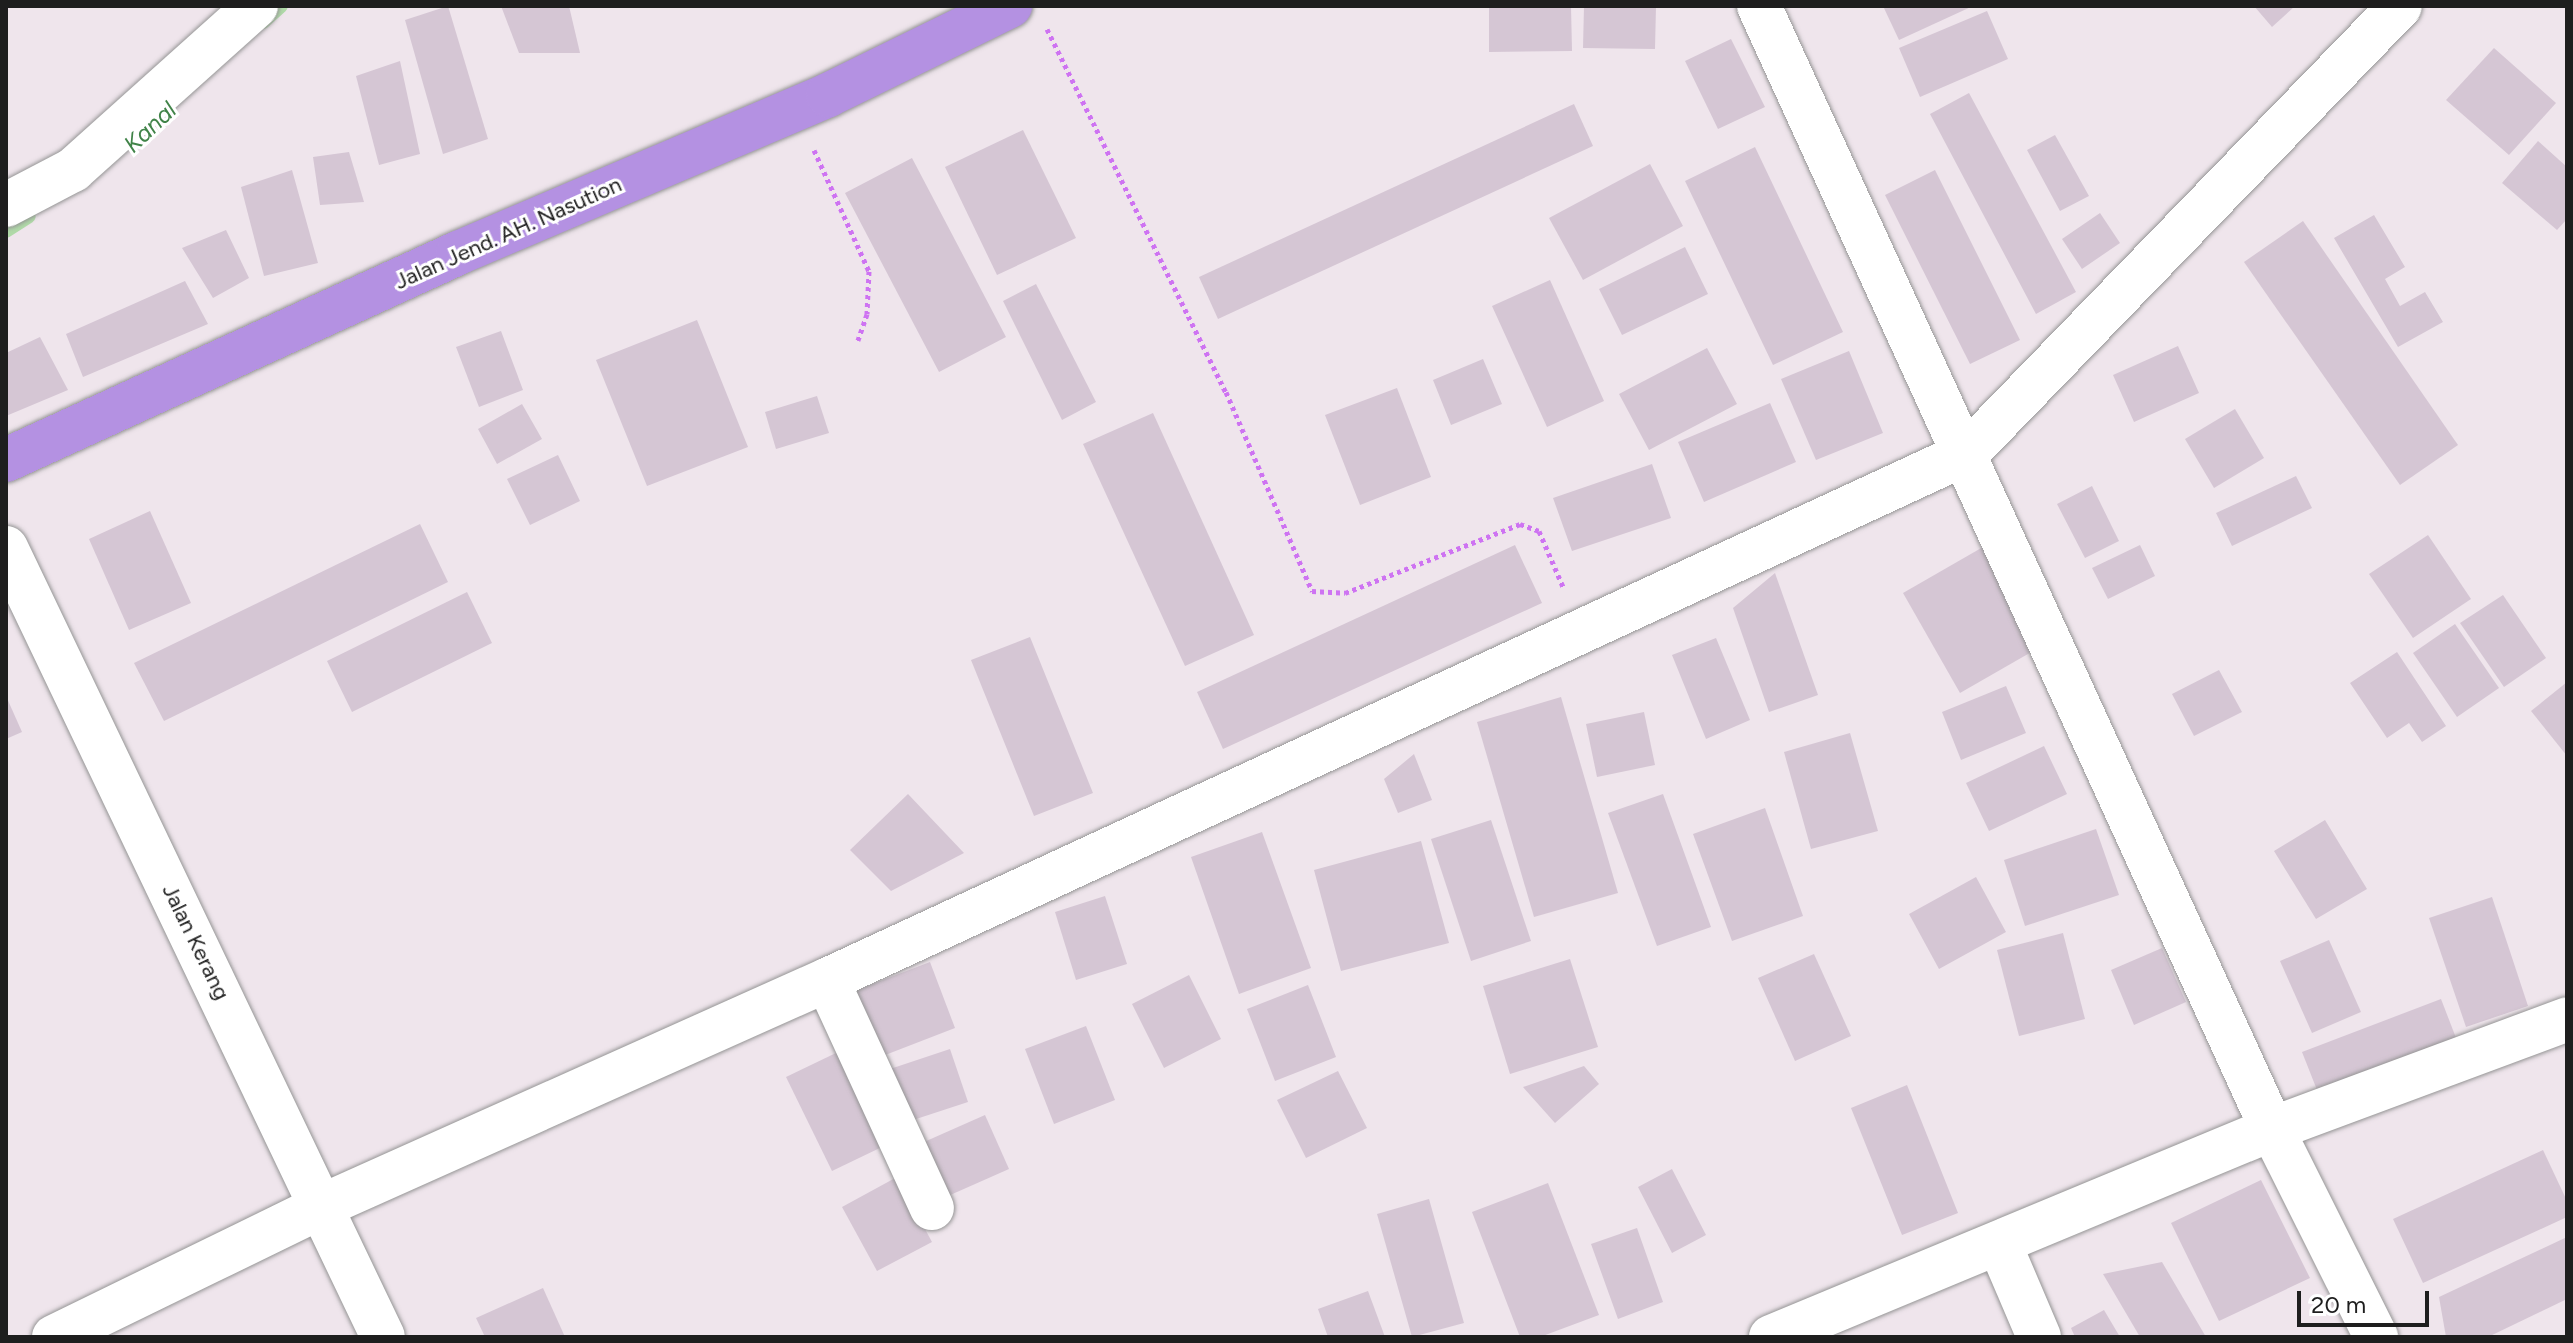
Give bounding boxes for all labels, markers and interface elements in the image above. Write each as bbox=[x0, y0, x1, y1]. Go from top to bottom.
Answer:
water label: Kanal bbox=[118, 96, 182, 158]
street label: Jalan Jend. AH. Nasution bbox=[390, 171, 626, 295]
street label: Jalan Kerang bbox=[157, 880, 235, 1004]
scale bar bbox=[2301, 1275, 2433, 1325]
text: 20 m bbox=[2311, 1290, 2366, 1319]

